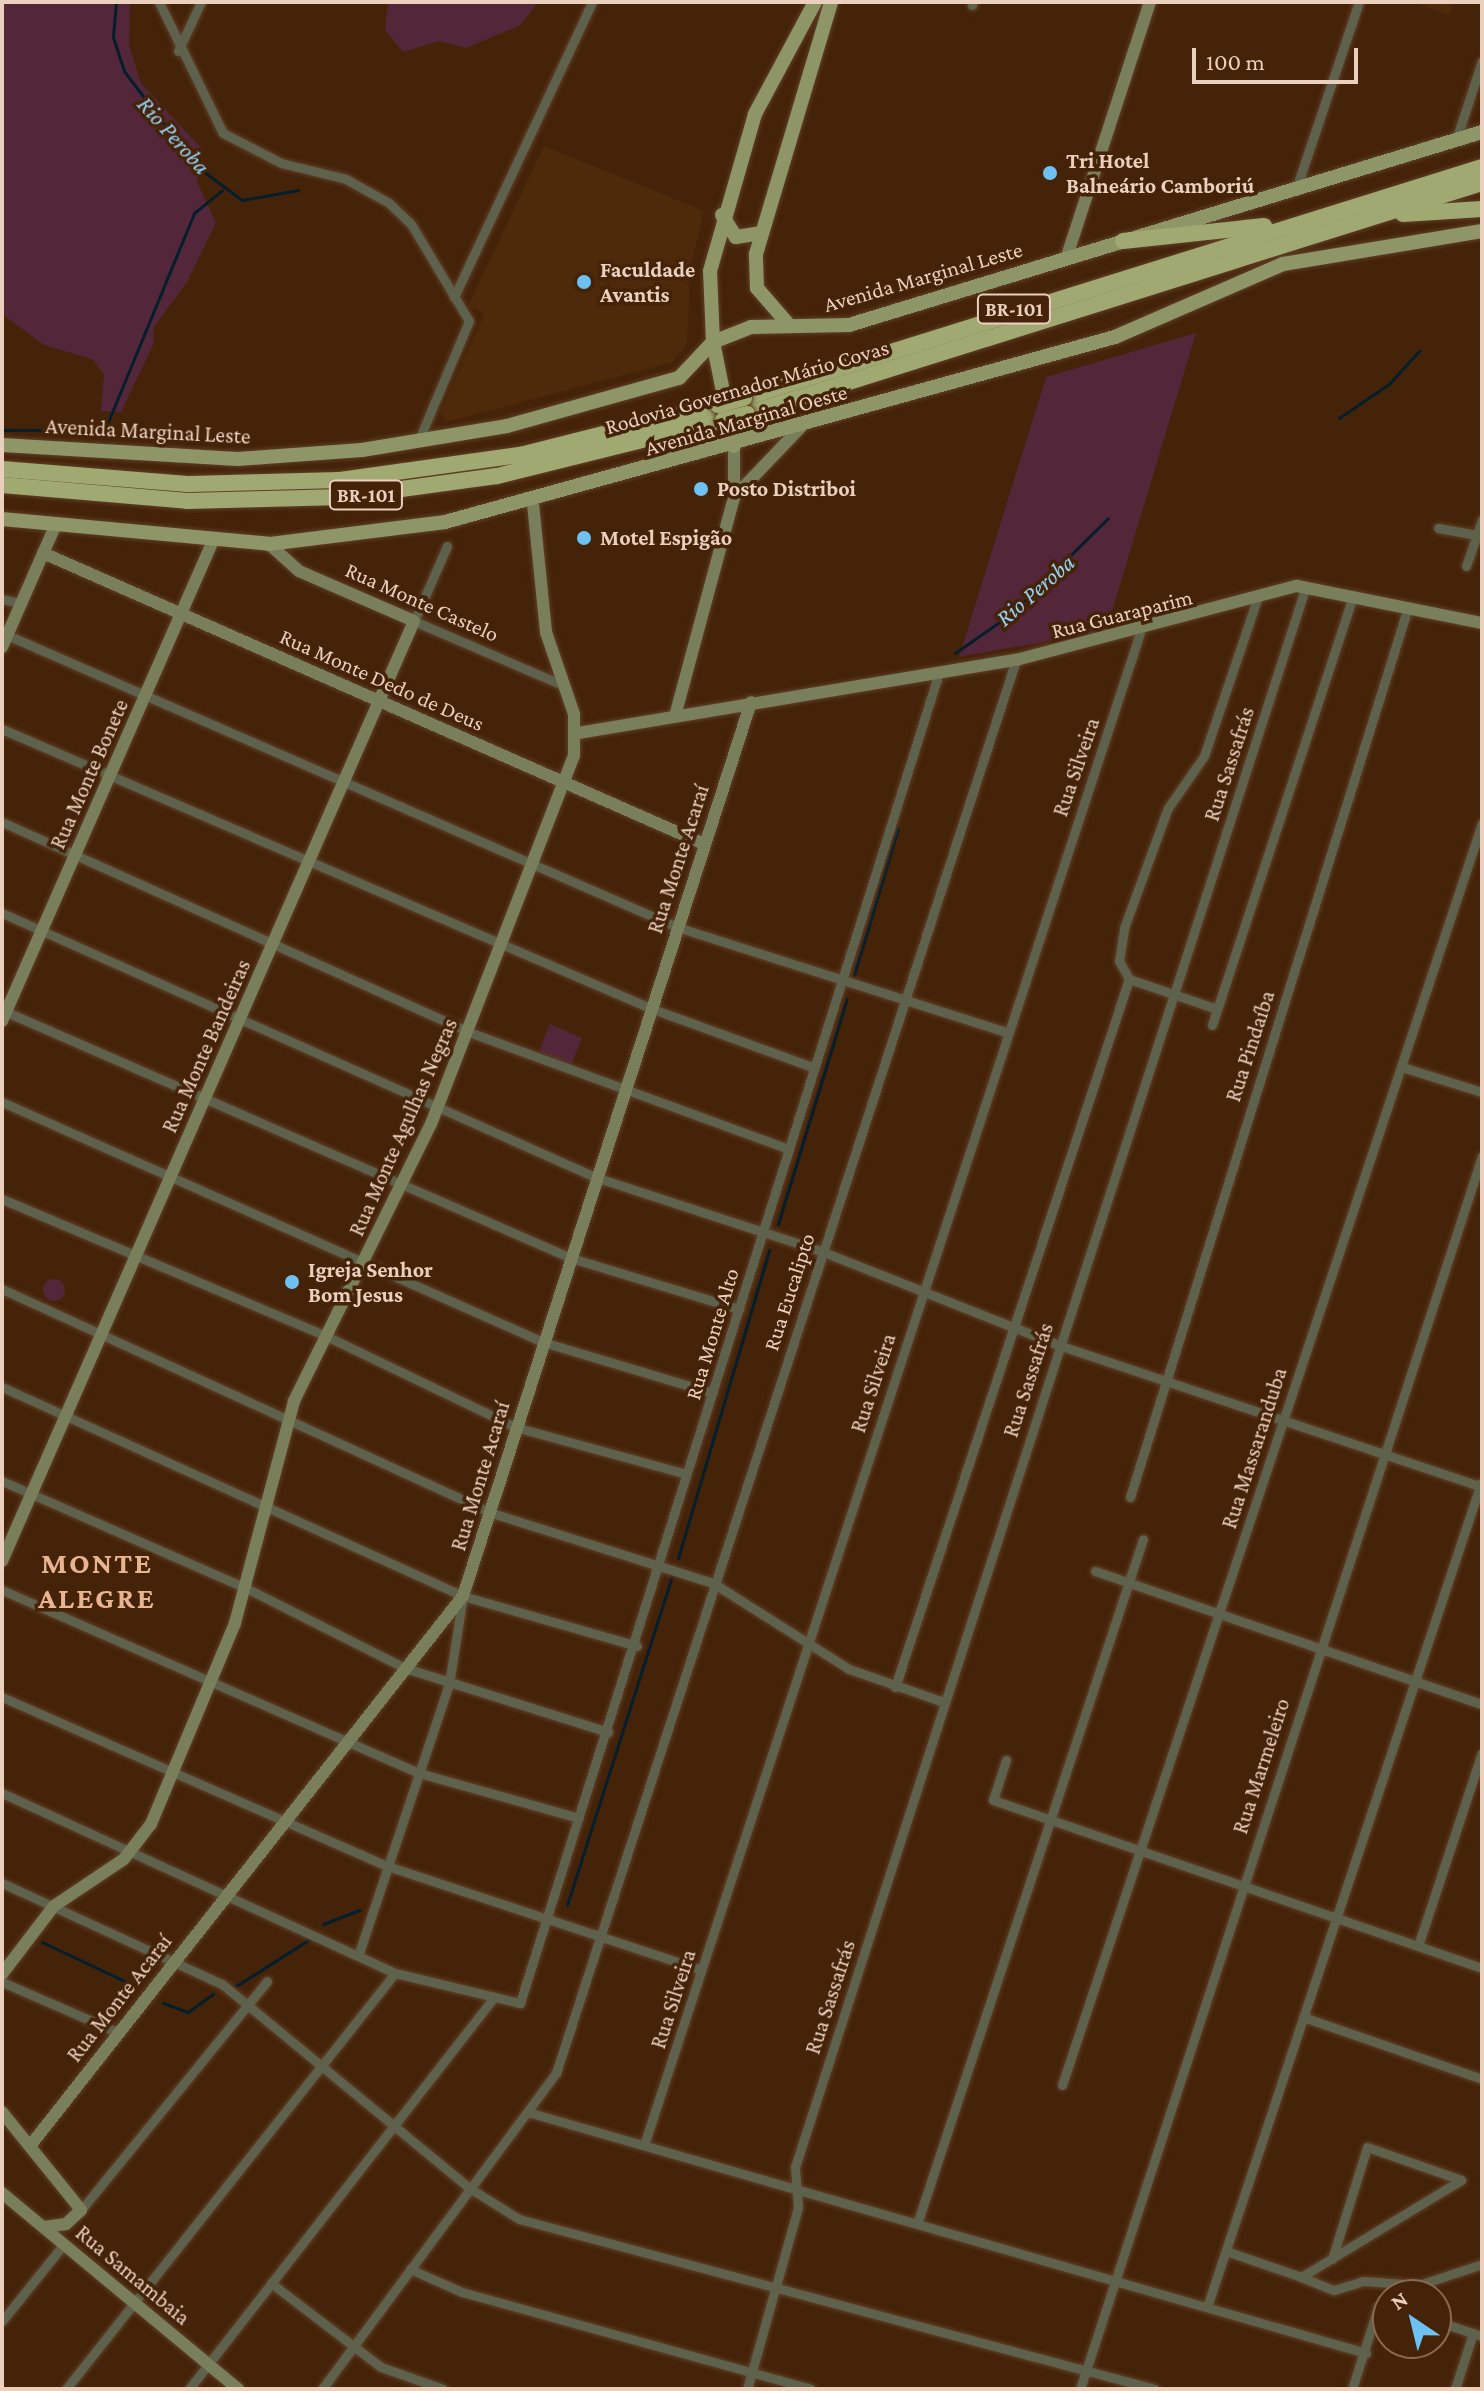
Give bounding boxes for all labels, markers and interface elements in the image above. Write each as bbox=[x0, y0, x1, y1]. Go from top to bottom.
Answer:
scale bar bbox=[1196, 32, 1362, 82]
text: 100 m bbox=[1206, 48, 1265, 75]
water label: Rio Peroba bbox=[131, 90, 217, 180]
place label: Tri Hotel Balneário Camboriú bbox=[1066, 147, 1254, 198]
marker: Tri Hotel Balneário Camboriú bbox=[1041, 164, 1059, 182]
street label: Avenida Marginal Leste bbox=[821, 236, 1025, 318]
place label: Faculdade Avantis bbox=[600, 256, 695, 308]
marker: Faculdade Avantis bbox=[575, 273, 593, 291]
road number: BR-101 bbox=[976, 293, 1052, 325]
street label: Rodovia Governador Mário Covas bbox=[602, 334, 892, 440]
street label: Avenida Marginal Oeste bbox=[642, 378, 850, 462]
street label: Avenida Marginal Leste bbox=[45, 412, 251, 450]
place label: Posto Distriboi bbox=[717, 476, 856, 502]
road number: BR-101 bbox=[328, 479, 404, 511]
marker: Posto Distriboi bbox=[692, 480, 710, 498]
place label: Motel Espigão bbox=[600, 525, 732, 551]
marker: Motel Espigão bbox=[575, 529, 593, 547]
water label: Rio Peroba bbox=[990, 548, 1080, 632]
street label: Rua Monte Castelo bbox=[341, 556, 503, 648]
street label: Rua Guaraparim bbox=[1049, 584, 1195, 644]
street label: Rua Monte Dedo de Deus bbox=[276, 623, 488, 737]
street label: Rua Monte Bonete bbox=[44, 695, 134, 853]
street label: Rua Sassafrás bbox=[1198, 704, 1260, 824]
street label: Rua Silveira bbox=[1047, 714, 1105, 820]
street label: Rua Monte Acaraí bbox=[642, 781, 714, 937]
street label: Rua Monte Bandeiras bbox=[156, 955, 256, 1137]
street label: Rua Pindaíba bbox=[1220, 987, 1280, 1105]
street label: Rua Monte Agulhas Negras bbox=[343, 1014, 463, 1240]
street label: Rua Eucalipto bbox=[758, 1230, 820, 1354]
place label: Igreja Senhor Bom Jesus bbox=[308, 1256, 433, 1308]
street label: Rua Monte Alto bbox=[679, 1265, 745, 1403]
marker: Igreja Senhor Bom Jesus bbox=[283, 1273, 301, 1291]
street label: Rua Sassafrás bbox=[997, 1320, 1059, 1440]
street label: Rua Silveira bbox=[845, 1330, 901, 1436]
street label: Rua Massaranduba bbox=[1216, 1364, 1292, 1532]
street label: Rua Monte Acaraí bbox=[445, 1398, 515, 1554]
district label: MONTE ALEGRE bbox=[38, 1545, 156, 1616]
street label: Rua Marmeleiro bbox=[1227, 1695, 1295, 1837]
street label: Rua Monte Acaraí bbox=[61, 1929, 177, 2067]
street label: Rua Sassafrás bbox=[799, 1937, 861, 2057]
street label: Rua Silveira bbox=[645, 1946, 701, 2052]
street label: Rua Samambaia bbox=[70, 2219, 196, 2331]
north arrow bbox=[1372, 2279, 1452, 2359]
text: N bbox=[1386, 2286, 1412, 2315]

